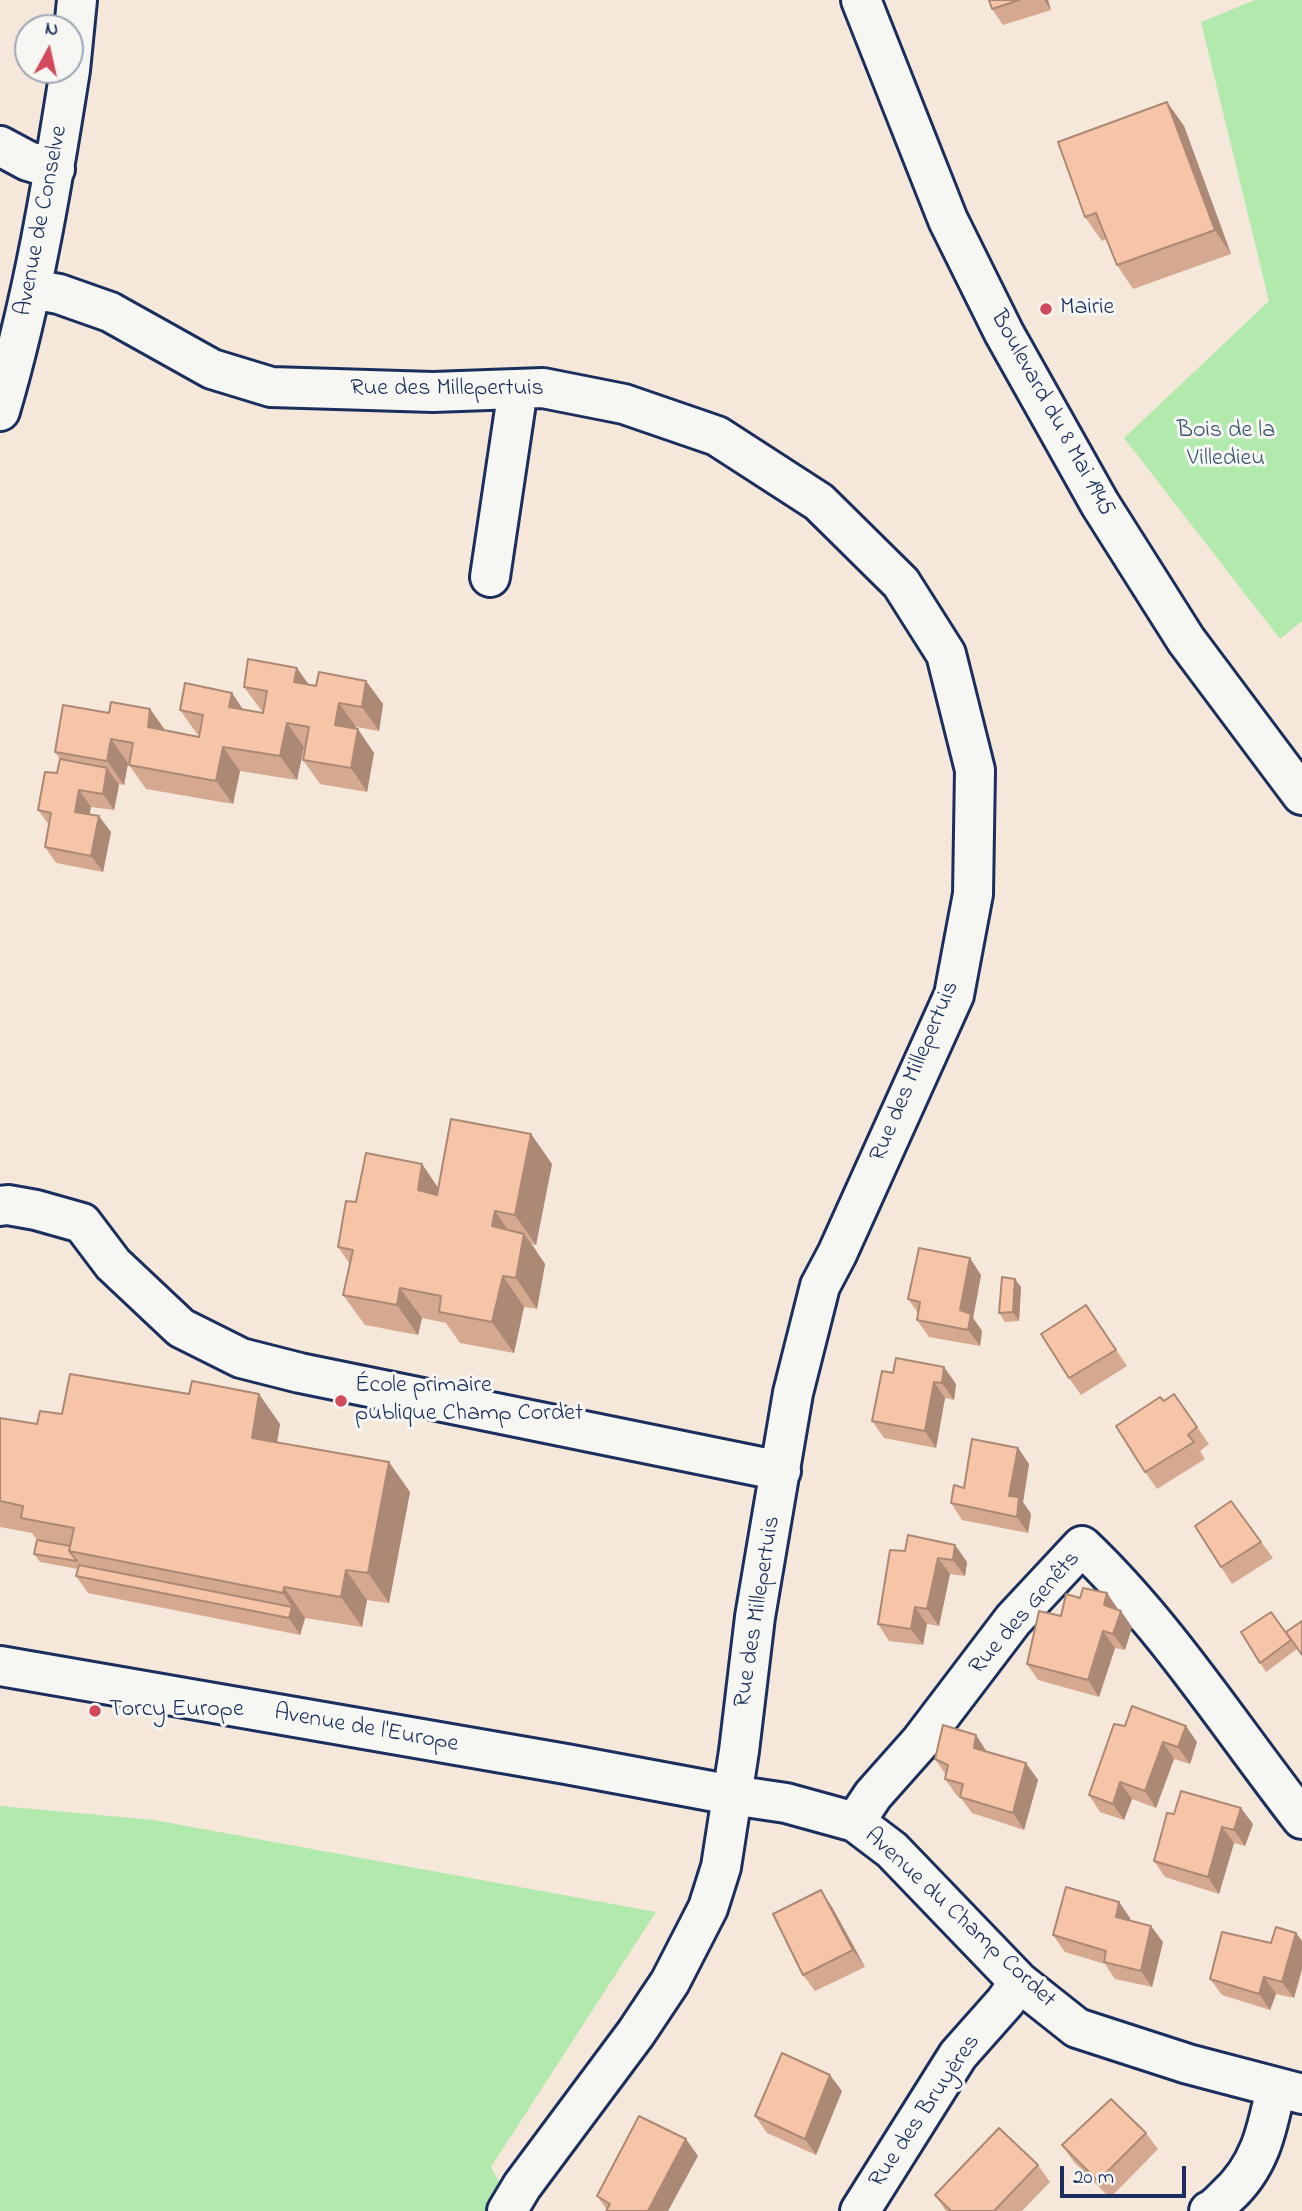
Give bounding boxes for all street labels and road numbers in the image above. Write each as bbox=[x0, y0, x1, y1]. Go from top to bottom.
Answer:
street label: Avenue de Conselve bbox=[10, 123, 76, 319]
street label: Boulevard du 8 Mai 1945 bbox=[982, 306, 1120, 522]
street label: Rue des Millepertuis bbox=[350, 376, 544, 404]
street label: Rue des Millepertuis bbox=[865, 977, 967, 1167]
street label: Rue des Millepertuis bbox=[730, 1514, 788, 1710]
street label: Rue des Genêts bbox=[964, 1546, 1088, 1682]
street label: Avenue de l'Europe bbox=[272, 1700, 460, 1760]
street label: Avenue du Champ Cordet bbox=[857, 1823, 1061, 2015]
street label: Rue des Bruyères bbox=[864, 2030, 988, 2194]

